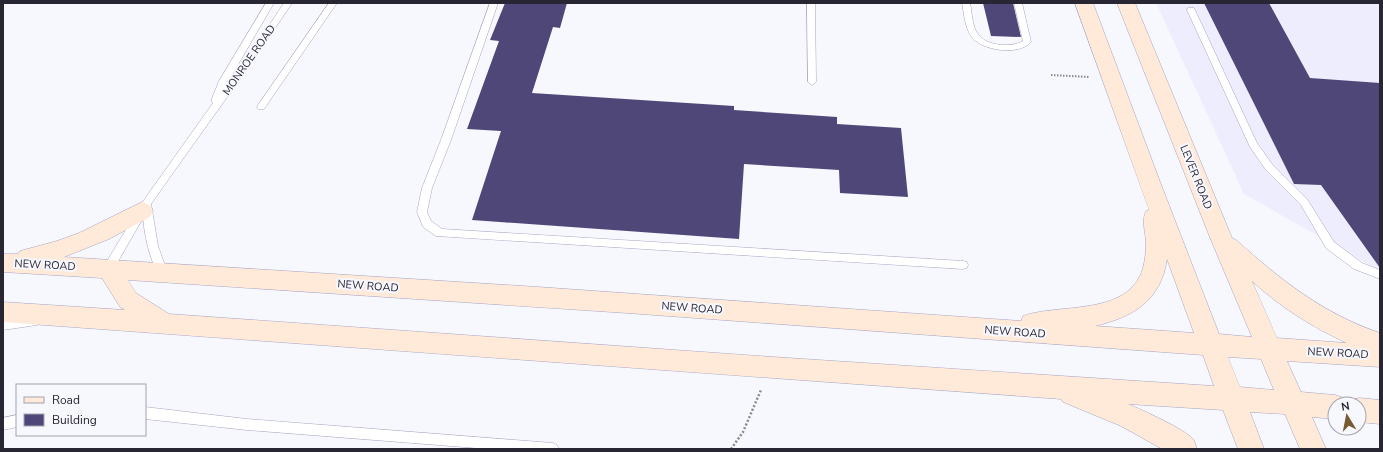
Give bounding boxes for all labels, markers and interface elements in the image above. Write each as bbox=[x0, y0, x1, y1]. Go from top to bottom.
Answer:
street label: MONROE ROAD bbox=[219, 22, 279, 98]
street label: LEVER ROAD bbox=[1176, 143, 1216, 211]
street label: NEW ROAD bbox=[14, 256, 76, 274]
street label: NEW ROAD bbox=[337, 276, 399, 296]
street label: NEW ROAD bbox=[661, 298, 723, 318]
street label: NEW ROAD bbox=[984, 322, 1046, 342]
street label: NEW ROAD bbox=[1307, 344, 1369, 362]
legend bbox=[16, 384, 146, 436]
text: Road bbox=[52, 392, 80, 408]
north arrow bbox=[1327, 396, 1367, 436]
text: N bbox=[1340, 399, 1351, 415]
text: Building bbox=[52, 412, 97, 428]

